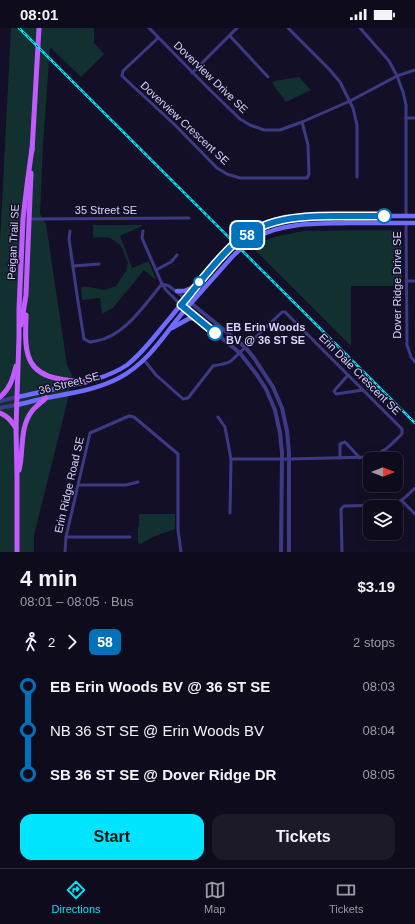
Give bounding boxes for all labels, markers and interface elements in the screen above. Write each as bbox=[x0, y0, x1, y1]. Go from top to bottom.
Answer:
text: 08:01 bbox=[20, 6, 58, 23]
street label: Doverview Drive SE bbox=[172, 39, 250, 115]
street label: Doverview Crescent SE bbox=[138, 79, 232, 167]
street label: Peigan Trail SE bbox=[5, 204, 21, 280]
street label: 35 Street SE bbox=[75, 204, 137, 216]
unlabelled marker bbox=[376, 208, 392, 224]
line badge: 58 bbox=[229, 222, 265, 248]
text: 58 bbox=[239, 227, 255, 243]
street label: Dover Ridge Drive SE bbox=[391, 231, 403, 339]
unlabelled marker bbox=[193, 276, 205, 288]
place label: EB Erin Woods BV @ 36 ST SE bbox=[226, 321, 305, 346]
marker: EB Erin Woods BV @ 36 ST SE bbox=[207, 325, 223, 341]
street label: Erin Dale Crescent SE bbox=[317, 331, 403, 417]
street label: 36 Street SE bbox=[37, 370, 101, 396]
street label: Erin Ridge Road SE bbox=[52, 436, 86, 534]
north arrow bbox=[363, 452, 403, 492]
map controls bbox=[363, 452, 403, 540]
button: layers bbox=[363, 500, 403, 540]
text: 4 min bbox=[20, 566, 77, 591]
text: $3.19 bbox=[357, 578, 395, 595]
text: 08:01 – 08:05 · Bus bbox=[20, 594, 133, 609]
icon: walk bbox=[20, 631, 42, 653]
icon: forward bbox=[61, 631, 83, 653]
text: 58 bbox=[97, 634, 113, 650]
text: 2 bbox=[48, 635, 55, 650]
text: 2 stops bbox=[353, 635, 395, 650]
text: EB Erin Woods BV @ 36 ST SE bbox=[50, 678, 270, 695]
text: 08:03 bbox=[362, 679, 395, 694]
text: NB 36 ST SE @ Erin Woods BV bbox=[50, 722, 264, 739]
text: 08:04 bbox=[362, 723, 395, 738]
text: SB 36 ST SE @ Dover Ridge DR bbox=[50, 766, 276, 783]
text: 08:05 bbox=[362, 767, 395, 782]
button: Start bbox=[20, 814, 204, 860]
button: Tickets bbox=[212, 814, 395, 860]
tab: Directions bbox=[52, 879, 101, 915]
tab: Map bbox=[204, 879, 226, 915]
tab: Tickets bbox=[329, 879, 363, 915]

